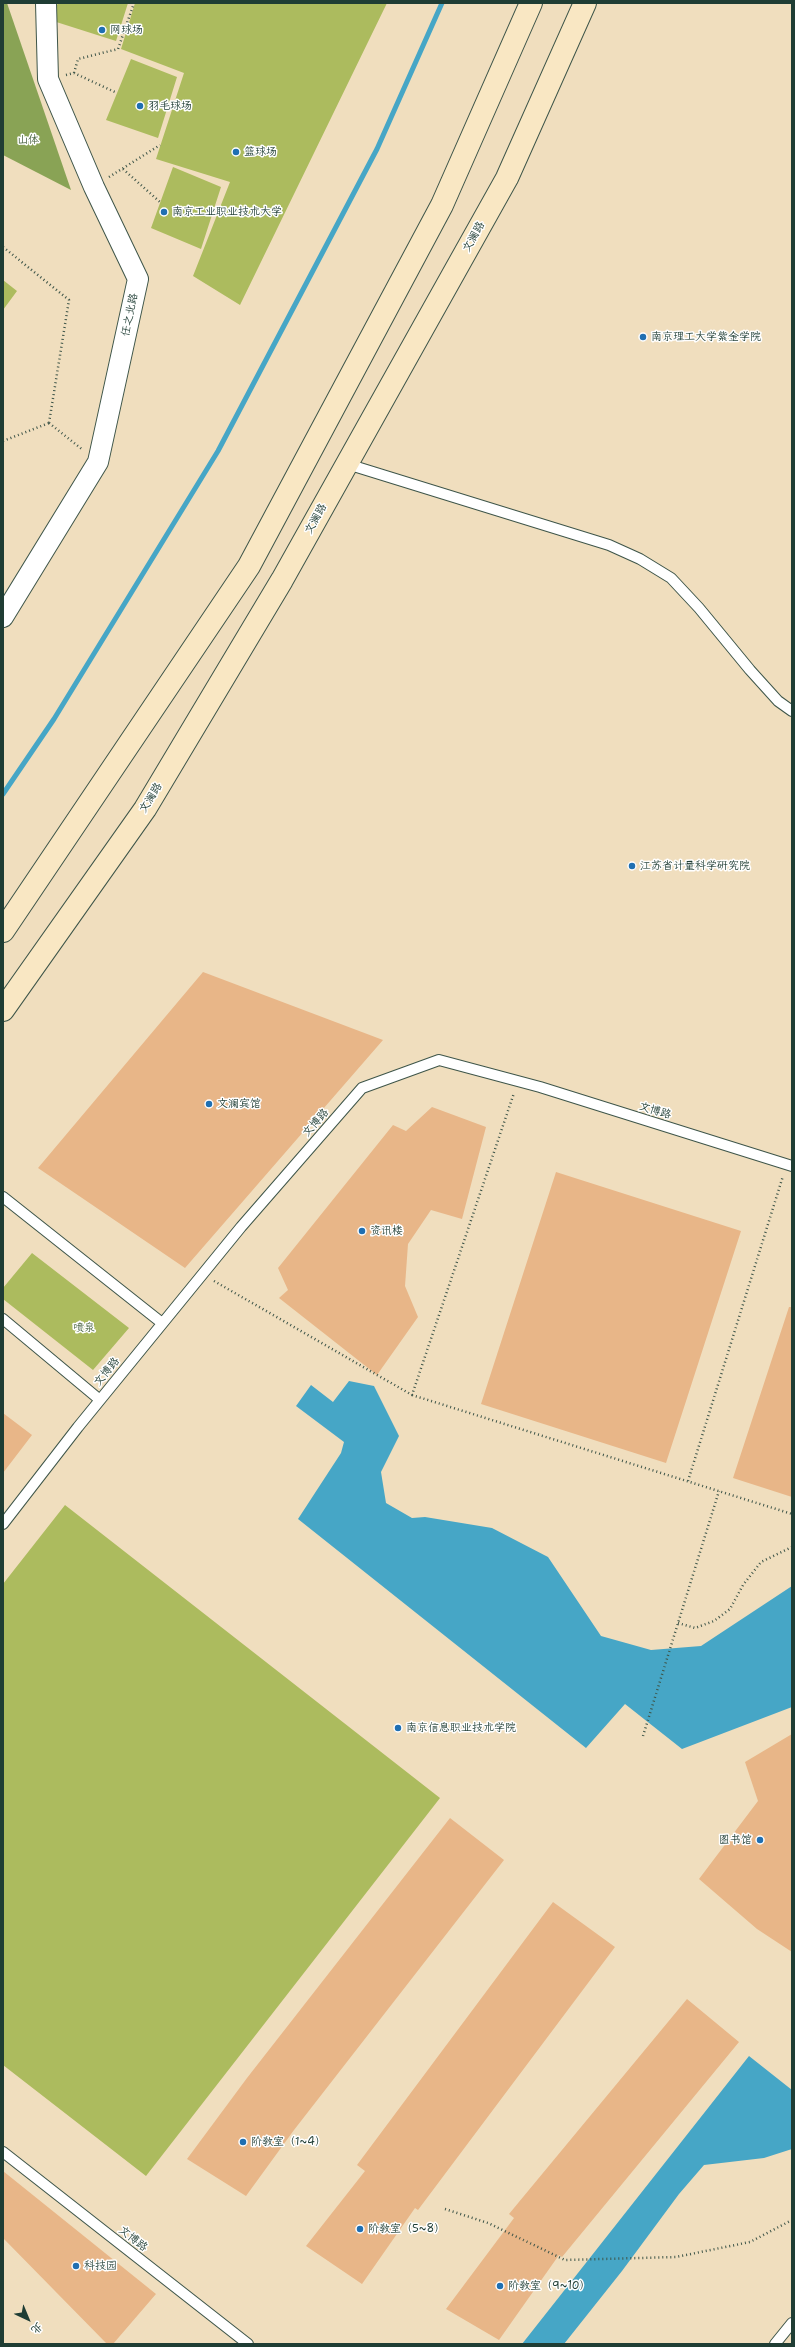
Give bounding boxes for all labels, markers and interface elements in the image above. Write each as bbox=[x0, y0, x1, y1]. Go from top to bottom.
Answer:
place label: 网球场 bbox=[110, 23, 143, 37]
marker: 网球场 bbox=[97, 25, 107, 35]
place label: 羽毛球场 bbox=[148, 99, 192, 113]
marker: 羽毛球场 bbox=[135, 101, 145, 111]
park label: 山体 bbox=[17, 133, 39, 147]
place label: 篮球场 bbox=[244, 145, 277, 159]
marker: 篮球场 bbox=[231, 147, 241, 157]
place label: 南京工业职业技术大学 bbox=[172, 205, 282, 219]
marker: 南京工业职业技术大学 bbox=[159, 207, 169, 217]
street label: 文澜路 bbox=[460, 219, 488, 255]
street label: 任之北路 bbox=[119, 292, 141, 338]
place label: 南京理工大学紫金学院 bbox=[651, 330, 761, 344]
marker: 南京理工大学紫金学院 bbox=[638, 332, 648, 342]
street label: 文澜路 bbox=[302, 501, 330, 537]
street label: 文澜路 bbox=[137, 781, 165, 815]
place label: 江苏省计量科学研究院 bbox=[640, 859, 750, 873]
marker: 江苏省计量科学研究院 bbox=[627, 861, 637, 871]
place label: 文澜宾馆 bbox=[217, 1097, 261, 1111]
marker: 文澜宾馆 bbox=[204, 1099, 214, 1109]
street label: 文博路 bbox=[637, 1100, 673, 1122]
street label: 文博路 bbox=[300, 1106, 332, 1140]
place label: 资讯楼 bbox=[370, 1224, 403, 1238]
marker: 资讯楼 bbox=[357, 1226, 367, 1236]
park label: 喷泉 bbox=[73, 1321, 95, 1335]
street label: 文博路 bbox=[91, 1355, 123, 1389]
place label: 南京信息职业技术学院 bbox=[406, 1721, 516, 1735]
marker: 南京信息职业技术学院 bbox=[393, 1723, 403, 1733]
place label: 图书馆 bbox=[719, 1833, 752, 1847]
marker: 图书馆 bbox=[755, 1835, 765, 1845]
place label: 阶教室（1~4） bbox=[251, 2135, 326, 2149]
marker: 阶教室（1~4） bbox=[238, 2137, 248, 2147]
place label: 阶教室（5~8） bbox=[368, 2222, 445, 2236]
street label: 文博路 bbox=[116, 2224, 150, 2254]
marker: 阶教室（5~8） bbox=[355, 2224, 365, 2234]
place label: 科技园 bbox=[84, 2259, 117, 2273]
marker: 科技园 bbox=[71, 2261, 81, 2271]
place label: 阶教室（9~10） bbox=[508, 2279, 590, 2293]
marker: 阶教室（9~10） bbox=[495, 2281, 505, 2291]
north arrow bbox=[8, 2299, 48, 2339]
text: 北 bbox=[28, 2319, 46, 2337]

